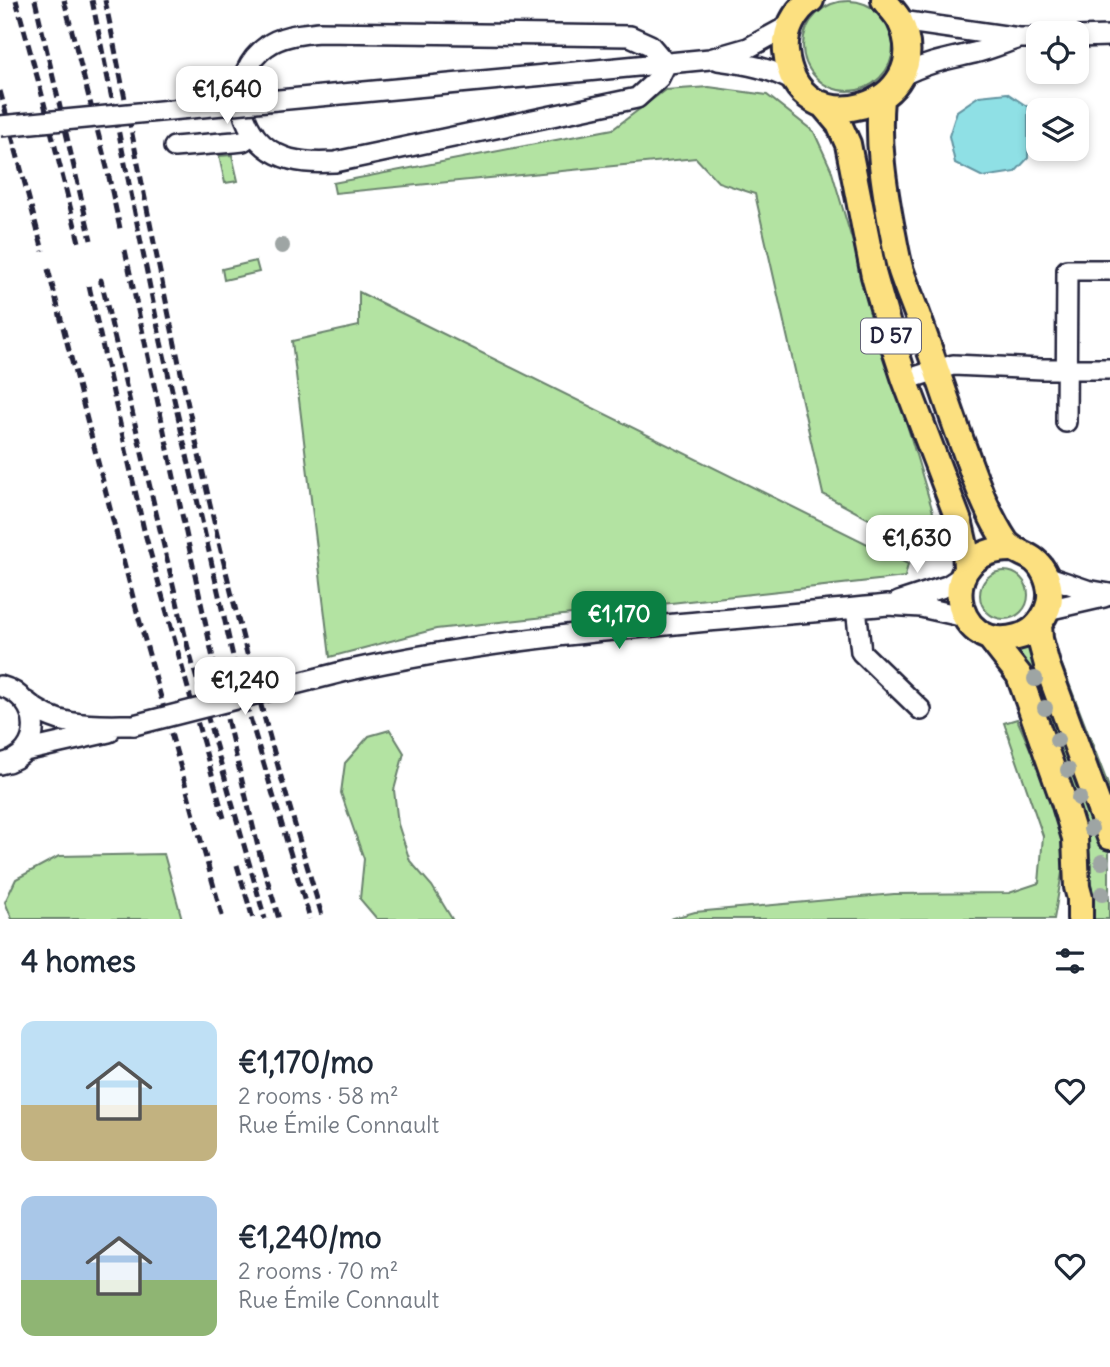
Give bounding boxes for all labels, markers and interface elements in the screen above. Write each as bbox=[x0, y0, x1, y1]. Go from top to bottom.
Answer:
map controls bbox=[1026, 21, 1089, 161]
button: locate bbox=[1026, 21, 1089, 84]
pin: €1,640 bbox=[170, 66, 284, 126]
text: €1,640 bbox=[192, 74, 262, 103]
button: layers bbox=[1026, 98, 1089, 161]
road number: D 57 bbox=[861, 318, 921, 354]
pin: €1,630 bbox=[860, 516, 974, 575]
text: €1,630 bbox=[882, 523, 952, 552]
pin: €1,170 bbox=[562, 592, 676, 651]
text: €1,170 bbox=[587, 599, 651, 628]
pin: €1,240 bbox=[188, 658, 302, 717]
text: €1,240 bbox=[210, 665, 280, 694]
text: 4 homes bbox=[21, 942, 136, 980]
icon: filters bbox=[1051, 942, 1089, 980]
text: €1,170/mo bbox=[238, 1043, 374, 1081]
icon: home bbox=[77, 1049, 161, 1133]
icon: heart bbox=[1051, 1072, 1089, 1110]
text: 2 rooms · 58 m² bbox=[238, 1081, 399, 1110]
text: Rue Émile Connault bbox=[238, 1110, 439, 1139]
text: €1,240/mo bbox=[238, 1218, 382, 1256]
icon: home bbox=[77, 1224, 161, 1308]
icon: heart bbox=[1051, 1247, 1089, 1285]
text: 2 rooms · 70 m² bbox=[238, 1256, 398, 1285]
text: Rue Émile Connault bbox=[238, 1285, 439, 1314]

